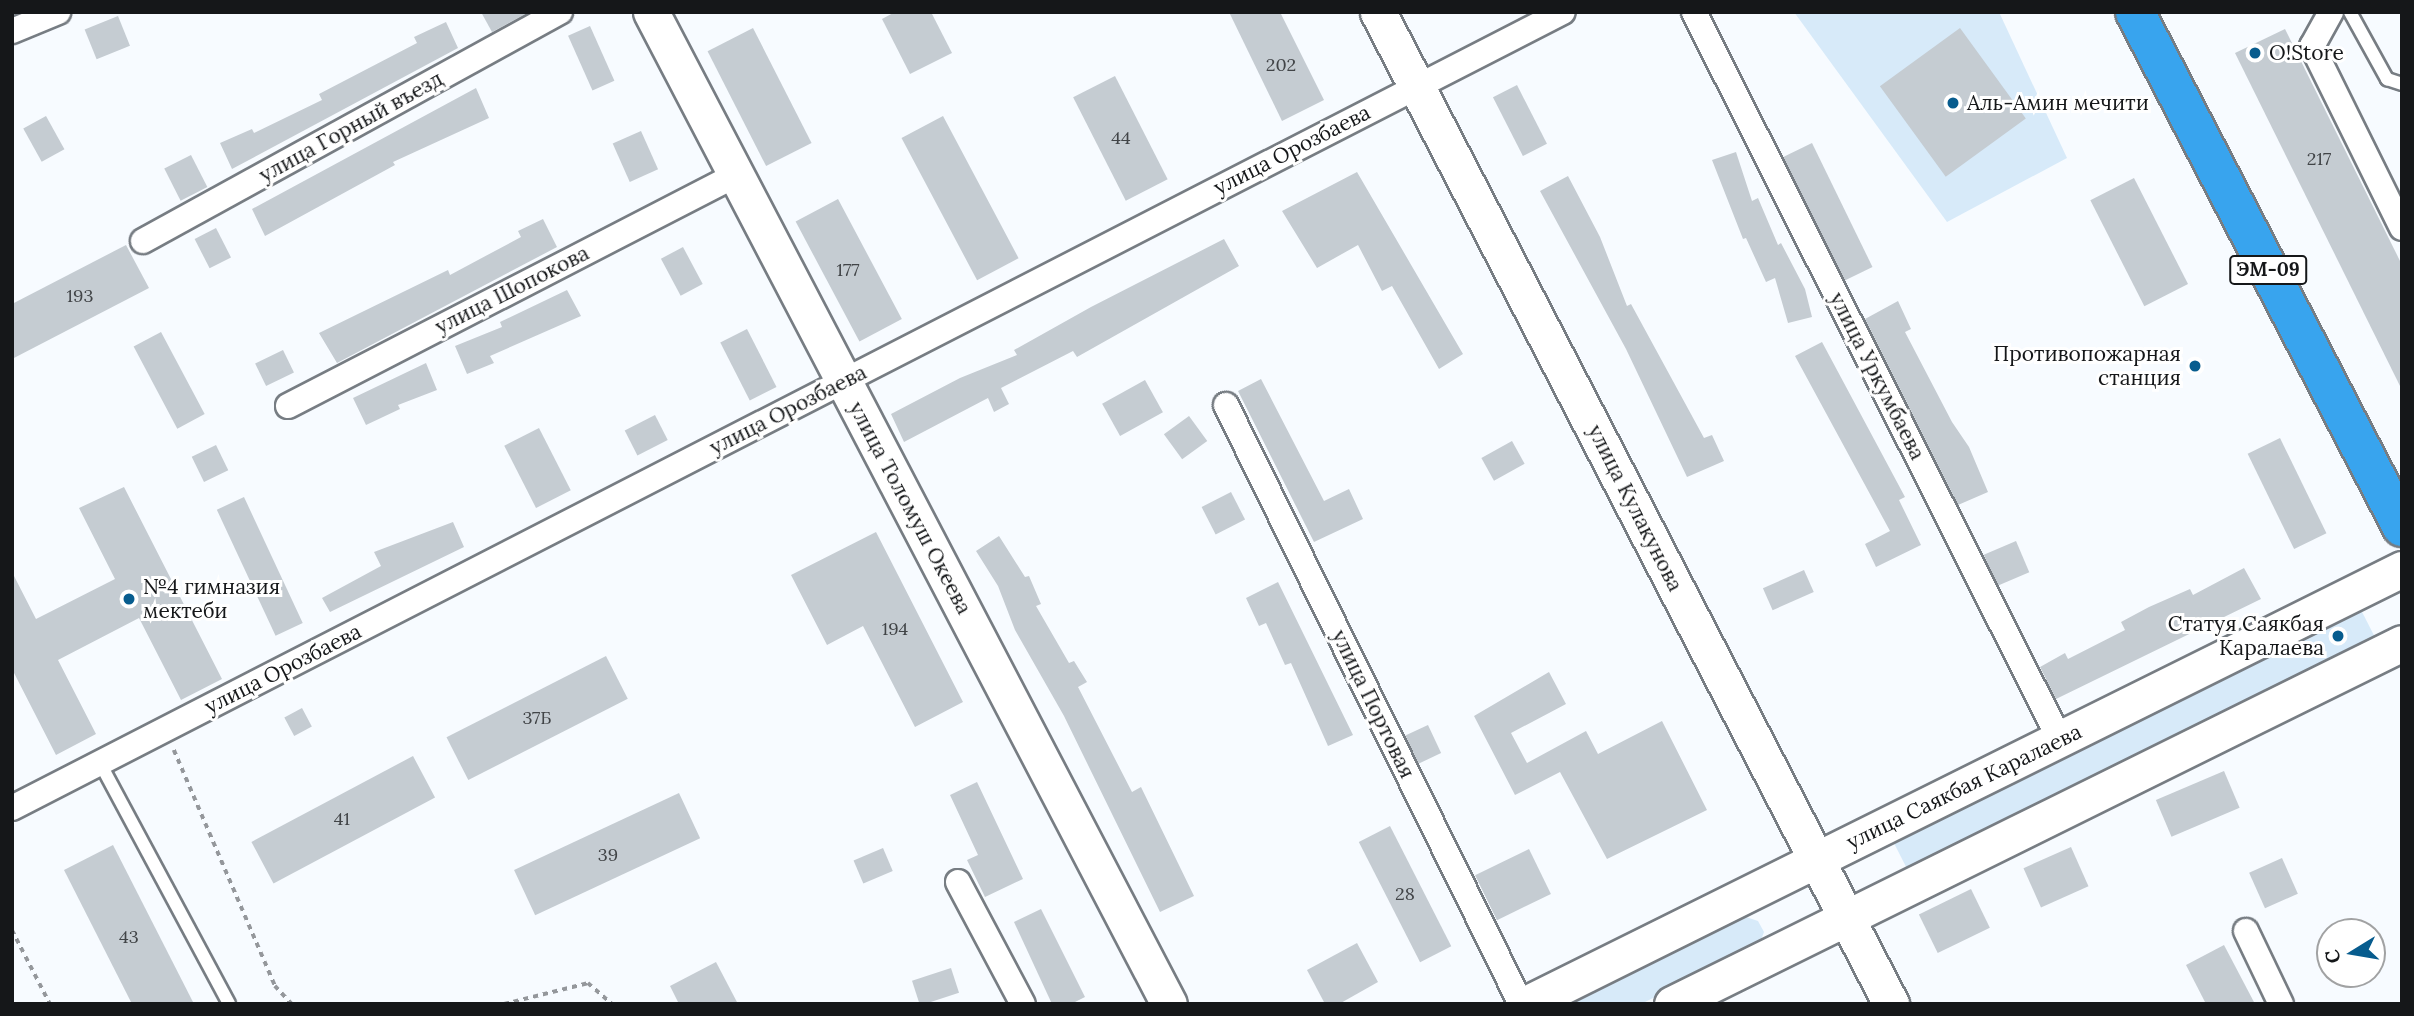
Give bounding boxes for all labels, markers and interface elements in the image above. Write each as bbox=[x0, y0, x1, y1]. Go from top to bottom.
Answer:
place label: O!Store bbox=[2269, 40, 2344, 66]
marker: O!Store bbox=[2247, 45, 2263, 61]
house number: 202 bbox=[1266, 54, 1296, 76]
street label: улица Горный въезд bbox=[255, 66, 447, 188]
place label: Аль-Амин мечити bbox=[1967, 90, 2149, 116]
marker: Аль-Амин мечити bbox=[1945, 95, 1961, 111]
street label: улица Орозбаева bbox=[1209, 100, 1375, 200]
house number: 44 bbox=[1111, 127, 1131, 149]
house number: 217 bbox=[2307, 148, 2331, 170]
street label: улица Шопокова bbox=[431, 240, 593, 340]
road number: ЭМ-09 bbox=[2228, 254, 2308, 286]
house number: 177 bbox=[836, 259, 860, 281]
house number: 193 bbox=[67, 285, 93, 307]
street label: улица Уркумбаева bbox=[1824, 288, 1930, 464]
place label: Противопожарная станция bbox=[1993, 341, 2181, 391]
marker: Противопожарная станция bbox=[2187, 358, 2203, 374]
street label: улица Орозбаева bbox=[705, 360, 871, 460]
street label: улица Толомуш Океева bbox=[843, 397, 977, 619]
street label: улица Кулакунова bbox=[1582, 421, 1688, 595]
place label: №4 гимназия мектеби bbox=[143, 574, 280, 624]
marker: №4 гимназия мектеби bbox=[121, 591, 137, 607]
place label: Статуя Саякбая Каралаева bbox=[2168, 611, 2324, 661]
house number: 194 bbox=[882, 618, 908, 640]
street label: улица Орозбаева bbox=[200, 619, 366, 719]
street label: улица Портовая bbox=[1326, 626, 1420, 782]
marker: Статуя Саякбая Каралаева bbox=[2330, 628, 2346, 644]
house number: 37Б bbox=[522, 707, 552, 729]
street label: улица Саякбая Каралаева bbox=[1842, 719, 2086, 855]
house number: 41 bbox=[334, 808, 350, 830]
house number: 39 bbox=[598, 844, 618, 866]
house number: 28 bbox=[1395, 883, 1415, 905]
north arrow bbox=[2316, 918, 2386, 988]
house number: 43 bbox=[119, 926, 139, 948]
text: С bbox=[2319, 948, 2345, 965]

